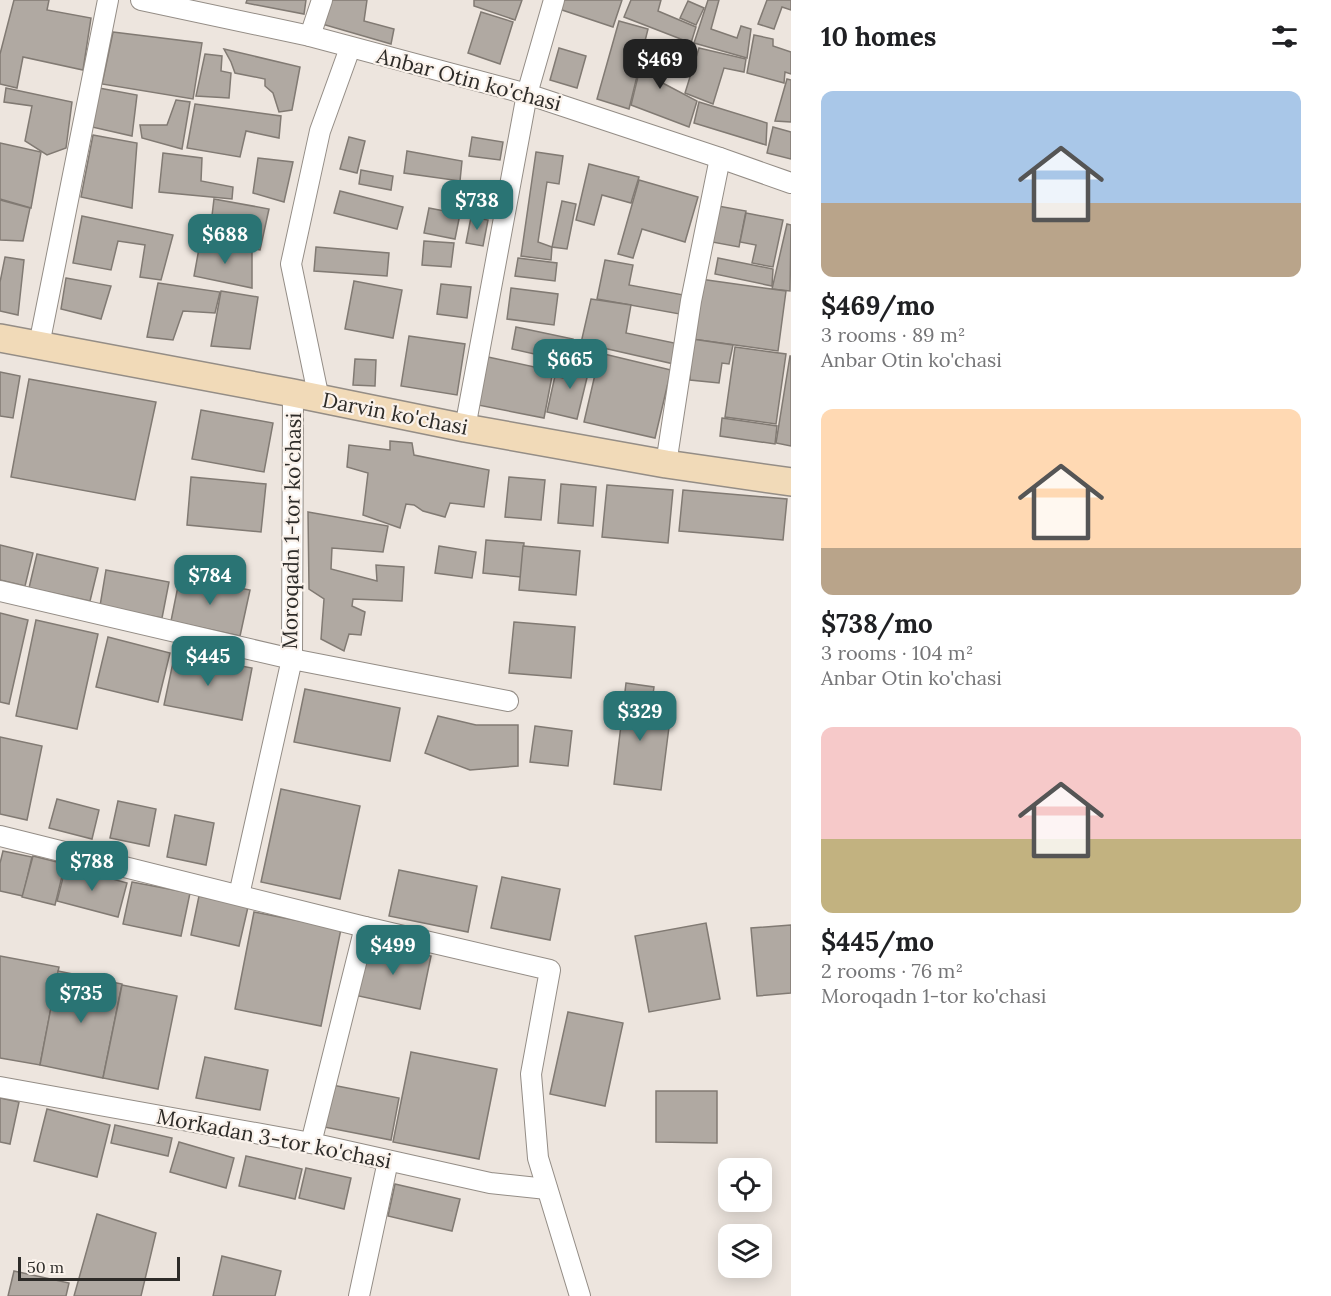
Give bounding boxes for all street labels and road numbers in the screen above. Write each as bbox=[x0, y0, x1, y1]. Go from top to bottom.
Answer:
street label: Anbar Otin ko'chasi bbox=[373, 42, 564, 117]
street label: Darvin ko'chasi bbox=[320, 386, 470, 441]
street label: Morоqadn 1-tor ko'chasi bbox=[276, 412, 307, 650]
street label: Morkadan 3-tor ko'chasi bbox=[154, 1102, 394, 1175]

